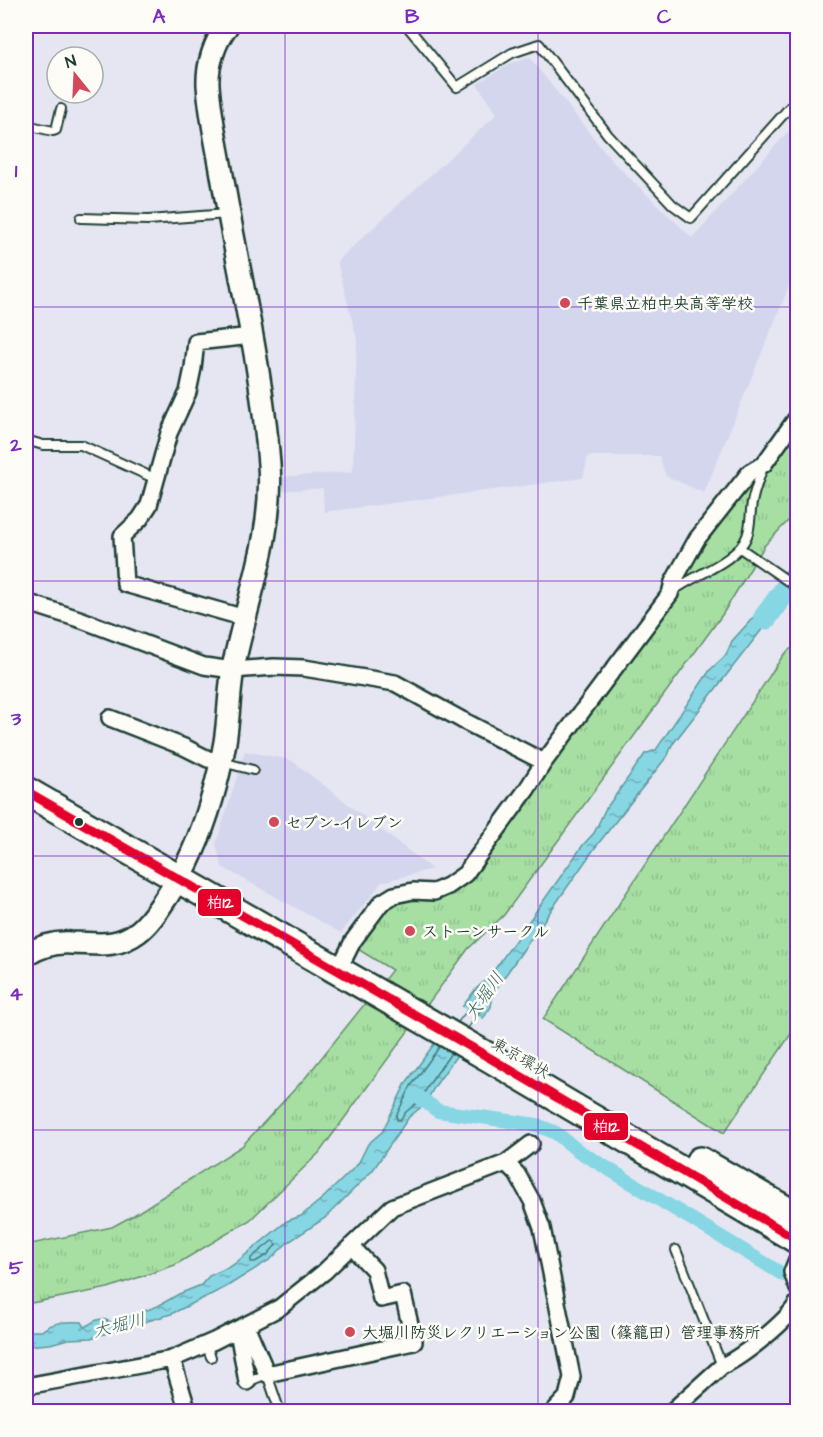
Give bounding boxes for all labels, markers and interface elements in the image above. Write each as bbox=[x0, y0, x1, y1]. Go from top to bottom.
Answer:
text: A bbox=[153, 3, 166, 31]
text: B bbox=[405, 3, 420, 31]
text: C bbox=[657, 3, 672, 31]
north arrow bbox=[45, 45, 105, 105]
text: N bbox=[63, 50, 79, 74]
text: 1 bbox=[15, 157, 18, 185]
place label: 千葉県立柏中央高等学校 bbox=[577, 293, 753, 315]
marker: 千葉県立柏中央高等学校 bbox=[558, 296, 572, 310]
text: 2 bbox=[9, 431, 22, 459]
text: 3 bbox=[10, 705, 22, 733]
place label: セブン-イレブン bbox=[286, 812, 403, 834]
marker: セブン-イレブン bbox=[267, 815, 281, 829]
unlabelled marker bbox=[73, 816, 85, 828]
line badge: 柏12 bbox=[197, 888, 242, 917]
text: 柏12 bbox=[206, 892, 234, 914]
place label: ストーンサークル bbox=[422, 921, 550, 943]
marker: ストーンサークル bbox=[403, 924, 417, 938]
water label: 大堀川 bbox=[459, 967, 510, 1026]
text: 4 bbox=[9, 980, 23, 1008]
street label: 東京環状 bbox=[487, 1032, 554, 1083]
line badge: 柏12 bbox=[583, 1112, 629, 1141]
text: 柏12 bbox=[592, 1116, 620, 1138]
text: 5 bbox=[9, 1254, 24, 1282]
water label: 大堀川 bbox=[90, 1307, 148, 1344]
place label: 大堀川防災レクリエーション公園（篠籠田）管理事務所 bbox=[362, 1322, 760, 1344]
marker: 大堀川防災レクリエーション公園（篠籠田）管理事務所 bbox=[343, 1325, 357, 1339]

